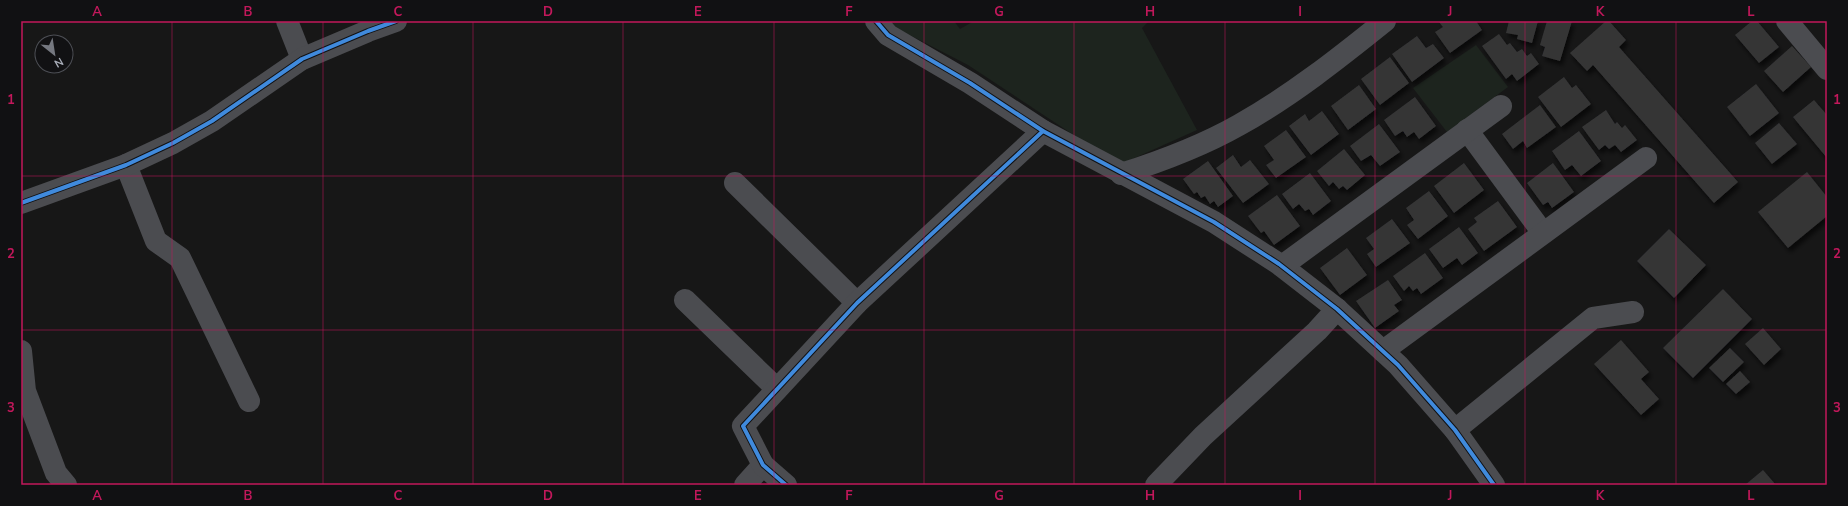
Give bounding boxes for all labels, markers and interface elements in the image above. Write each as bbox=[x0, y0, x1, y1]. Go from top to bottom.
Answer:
text: A bbox=[92, 3, 102, 21]
text: B bbox=[244, 3, 253, 21]
text: C bbox=[394, 3, 403, 21]
text: D bbox=[543, 3, 553, 21]
text: E bbox=[694, 3, 702, 21]
text: F bbox=[845, 3, 853, 21]
text: G bbox=[994, 3, 1004, 21]
text: H bbox=[1145, 3, 1155, 21]
text: I bbox=[1298, 3, 1302, 21]
text: J bbox=[1447, 3, 1452, 21]
text: K bbox=[1596, 3, 1605, 21]
text: L bbox=[1747, 3, 1755, 21]
north arrow bbox=[34, 34, 74, 74]
text: N bbox=[51, 54, 66, 71]
text: 1 bbox=[7, 91, 15, 109]
text: 1 bbox=[1833, 91, 1841, 109]
text: 2 bbox=[7, 245, 15, 263]
text: 2 bbox=[1833, 245, 1841, 263]
text: 3 bbox=[7, 399, 15, 417]
text: 3 bbox=[1833, 399, 1841, 417]
text: A bbox=[92, 487, 102, 505]
text: B bbox=[244, 487, 253, 505]
text: C bbox=[394, 487, 403, 505]
text: D bbox=[543, 487, 553, 505]
text: E bbox=[694, 487, 702, 505]
text: F bbox=[845, 487, 853, 505]
text: G bbox=[994, 487, 1004, 505]
text: H bbox=[1145, 487, 1155, 505]
text: I bbox=[1298, 487, 1302, 505]
text: J bbox=[1447, 487, 1452, 505]
text: K bbox=[1596, 487, 1605, 505]
text: L bbox=[1747, 487, 1755, 505]

